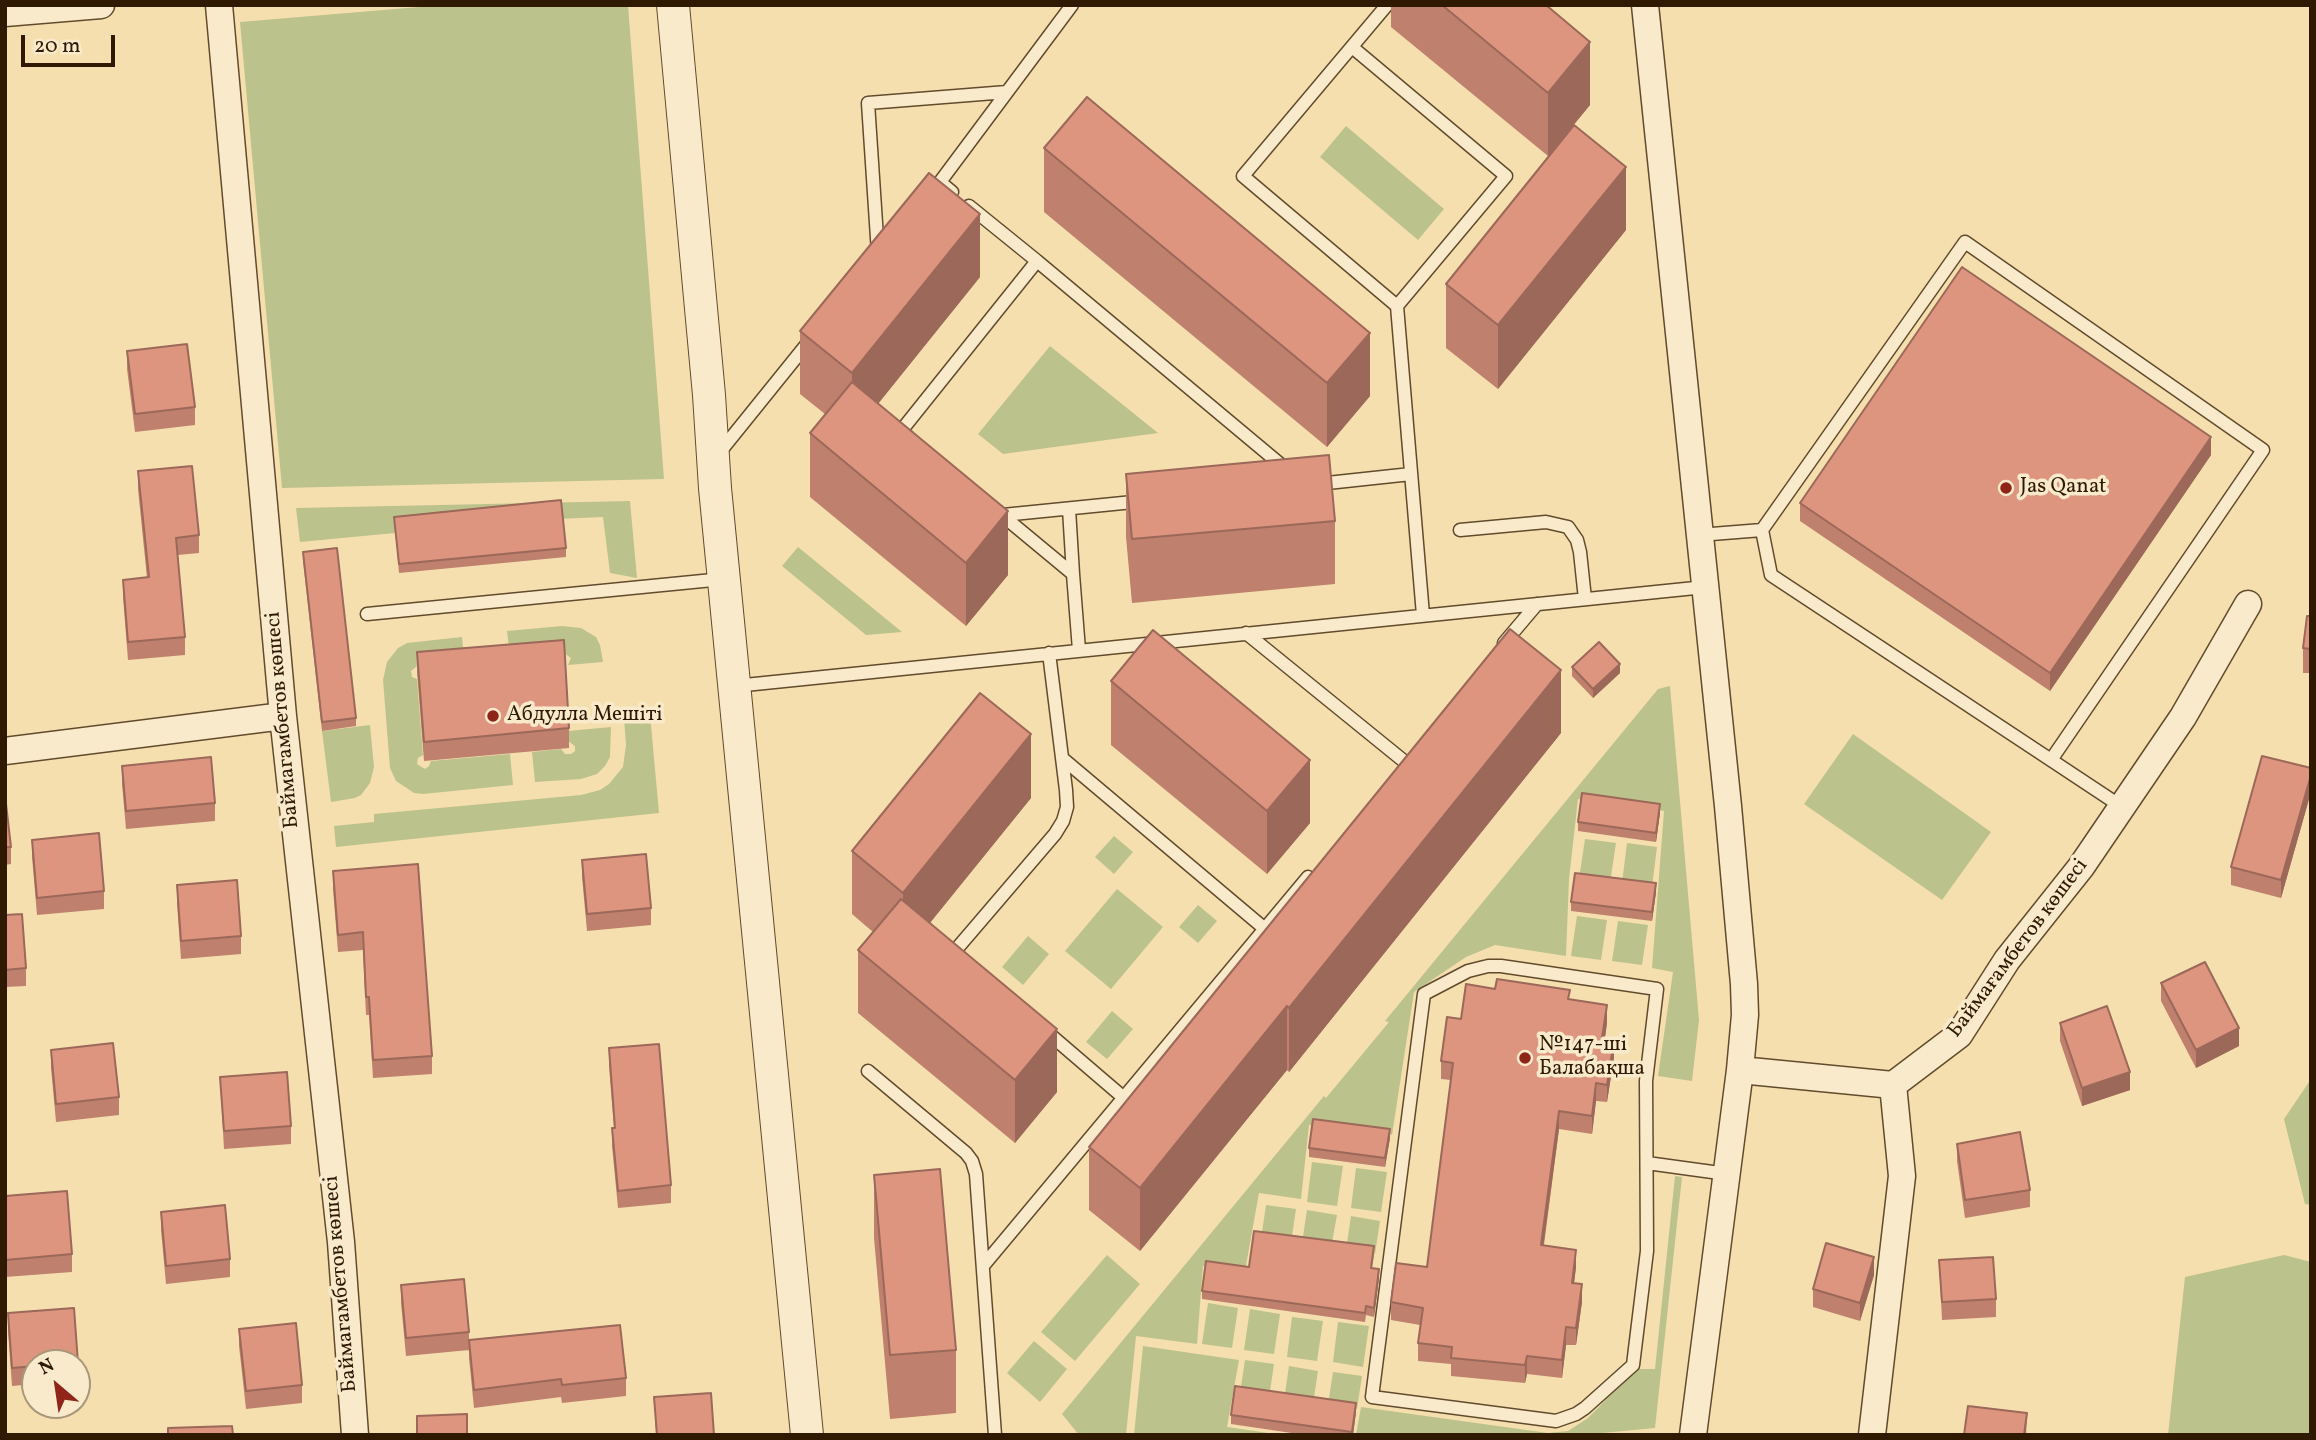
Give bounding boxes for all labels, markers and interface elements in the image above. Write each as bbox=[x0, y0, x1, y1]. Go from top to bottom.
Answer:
scale bar bbox=[24, 21, 119, 65]
text: 20 m bbox=[34, 32, 80, 61]
place label: Jas Qanat bbox=[2020, 475, 2106, 501]
marker: Jas Qanat bbox=[1998, 480, 2014, 496]
street label: Баймагамбетов көшесі bbox=[262, 610, 306, 830]
place label: Абдулла Мешіті bbox=[507, 703, 663, 729]
marker: Абдулла Мешіті bbox=[485, 708, 501, 724]
street label: Баймағамбетов көшесі bbox=[1943, 854, 2095, 1044]
place label: №147-ші Балабақша bbox=[1539, 1033, 1645, 1083]
marker: №147-ші Балабақша bbox=[1517, 1050, 1533, 1066]
street label: Баймагамбетов көшесі bbox=[320, 1174, 364, 1394]
north arrow bbox=[21, 1349, 91, 1419]
text: N bbox=[34, 1353, 59, 1382]

